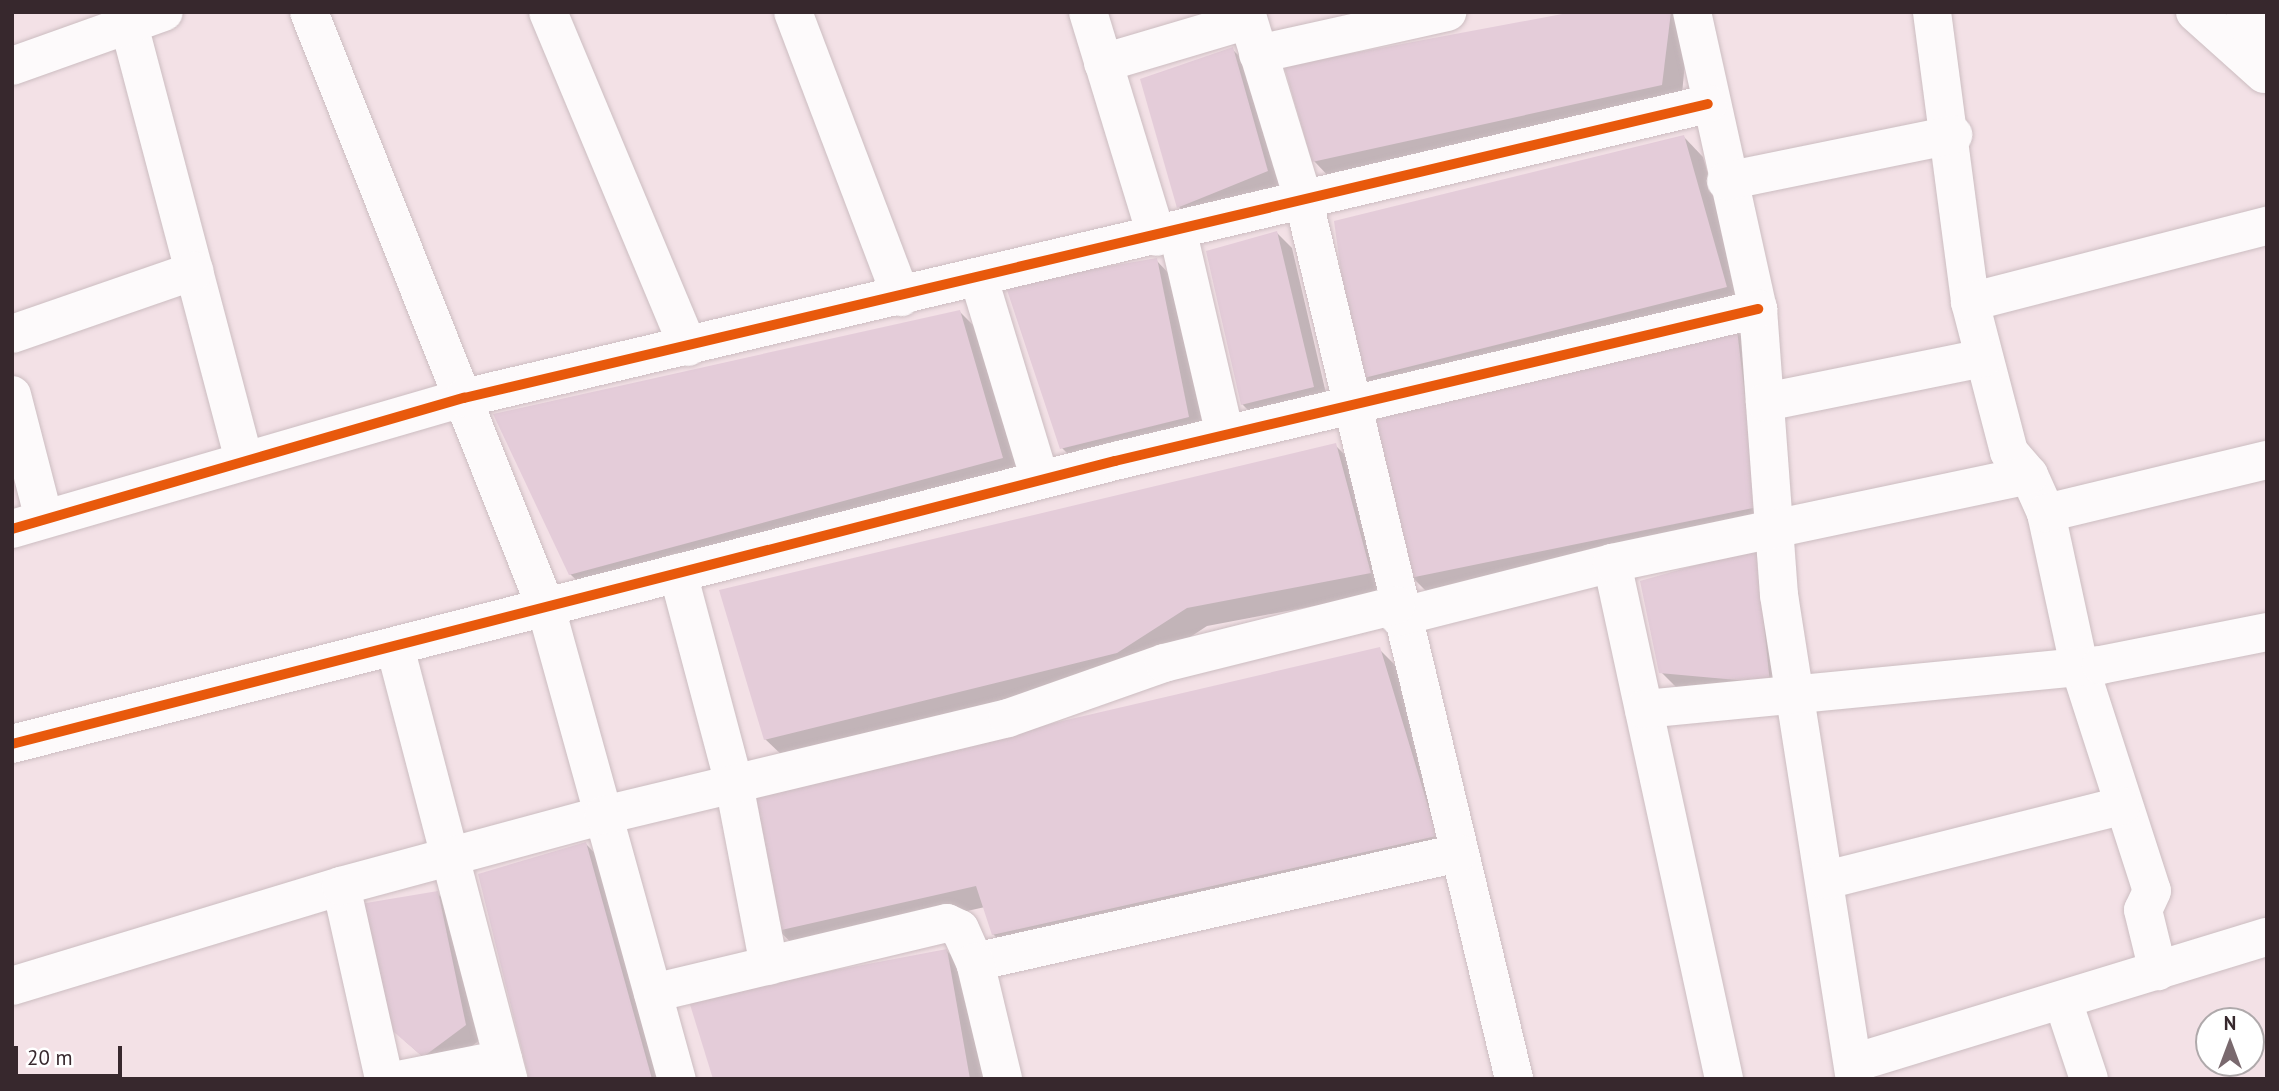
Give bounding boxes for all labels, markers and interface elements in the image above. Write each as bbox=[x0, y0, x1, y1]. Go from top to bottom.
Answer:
north arrow bbox=[2195, 1007, 2265, 1077]
text: N bbox=[2224, 1011, 2236, 1035]
scale bar bbox=[18, 1032, 126, 1076]
text: 20 m bbox=[27, 1044, 73, 1071]

